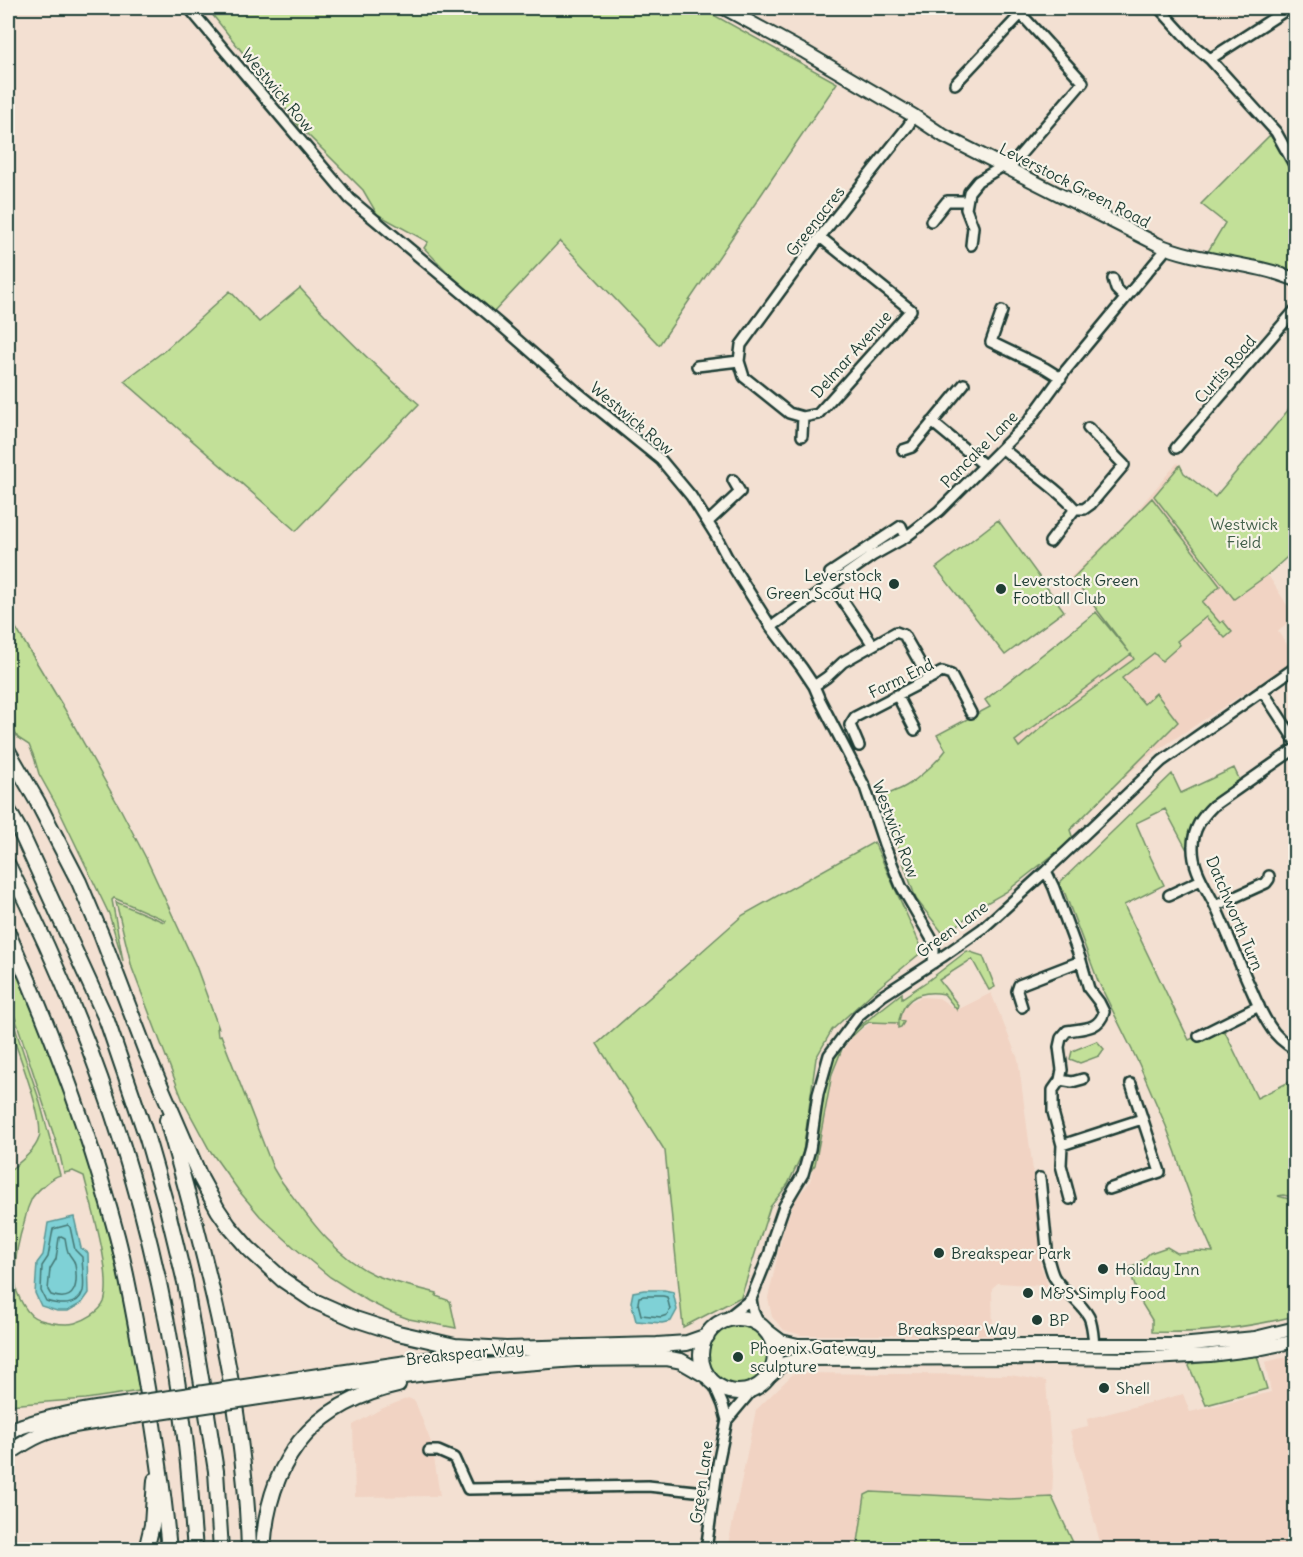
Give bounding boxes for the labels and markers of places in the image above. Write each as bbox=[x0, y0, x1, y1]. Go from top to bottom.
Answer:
place label: Leverstock Green Scout HQ bbox=[766, 565, 882, 603]
place label: Leverstock Green Football Club bbox=[1013, 570, 1139, 608]
marker: Leverstock Green Scout HQ bbox=[887, 577, 901, 591]
marker: Leverstock Green Football Club bbox=[994, 582, 1008, 596]
place label: Breakspear Park bbox=[951, 1243, 1071, 1263]
marker: Breakspear Park bbox=[932, 1246, 946, 1260]
place label: Holiday Inn bbox=[1115, 1259, 1199, 1279]
marker: Holiday Inn bbox=[1096, 1262, 1110, 1276]
place label: M&S Simply Food bbox=[1040, 1283, 1166, 1303]
marker: M&S Simply Food bbox=[1021, 1286, 1035, 1300]
place label: BP bbox=[1049, 1310, 1069, 1330]
marker: BP bbox=[1030, 1313, 1044, 1327]
place label: Phoenix Gateway sculpture bbox=[750, 1338, 876, 1376]
marker: Phoenix Gateway sculpture bbox=[731, 1350, 745, 1364]
place label: Shell bbox=[1116, 1378, 1150, 1398]
marker: Shell bbox=[1097, 1381, 1111, 1395]

